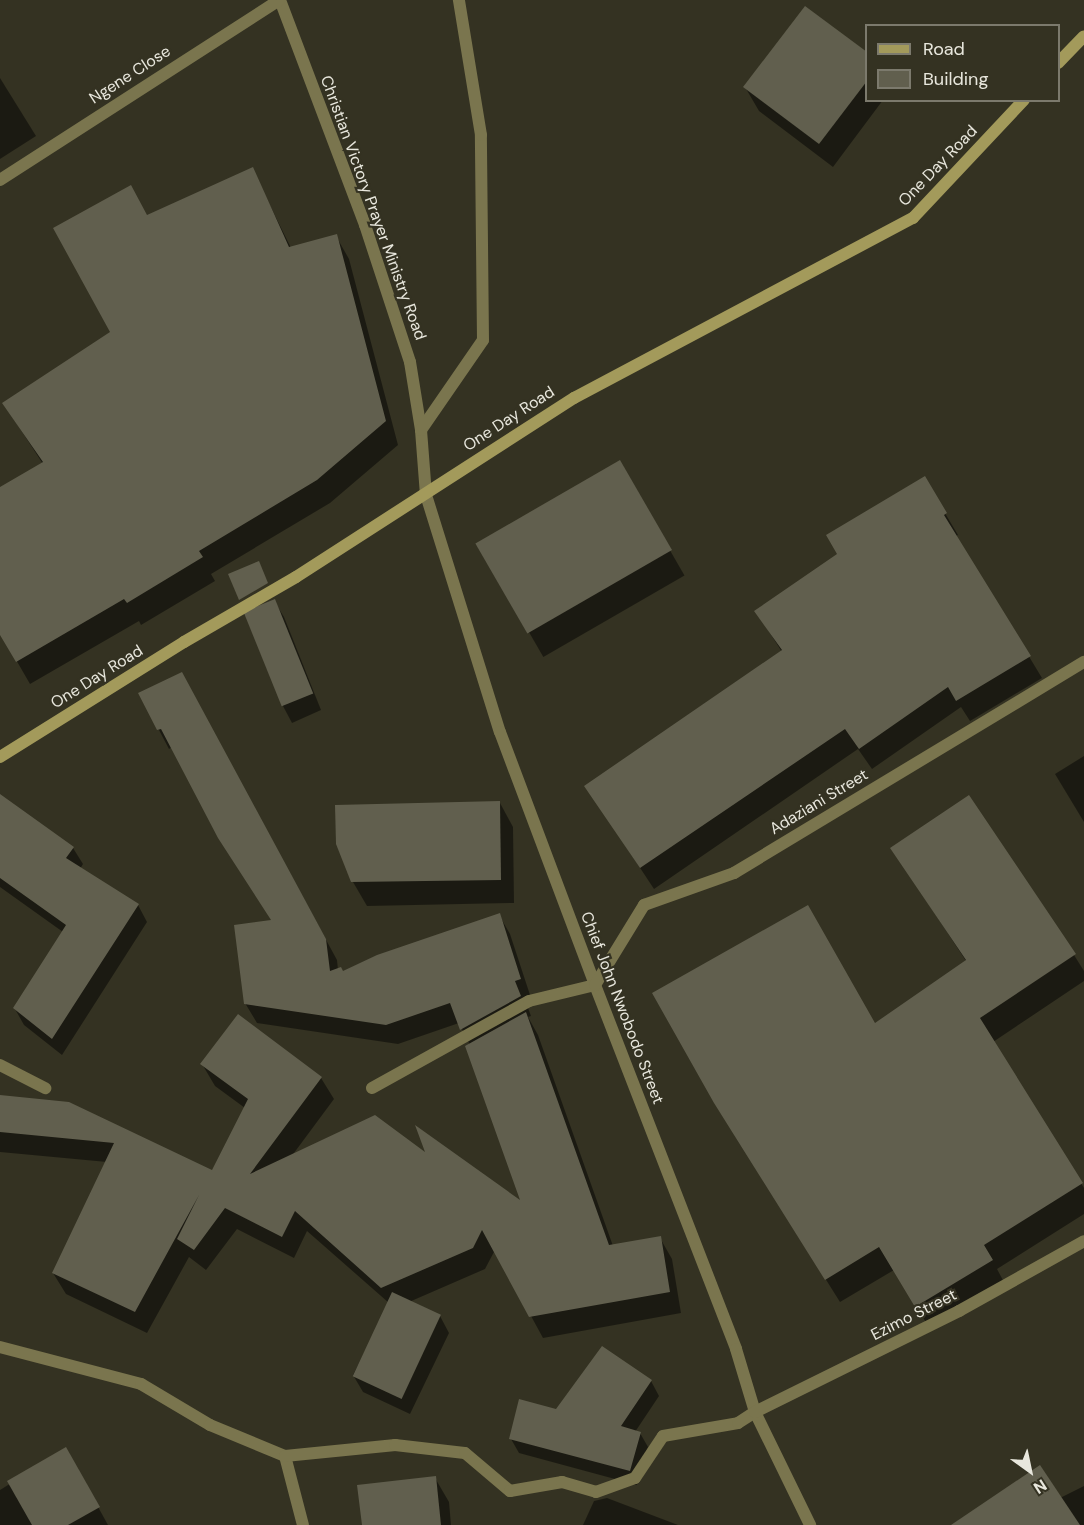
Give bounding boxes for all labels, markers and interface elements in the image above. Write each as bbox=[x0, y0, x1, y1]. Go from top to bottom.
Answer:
legend bbox=[865, 24, 1060, 102]
text: Road bbox=[923, 37, 965, 61]
street label: Ngene Close bbox=[86, 42, 174, 108]
text: Building bbox=[923, 67, 988, 91]
street label: Christian Victory Prayer Ministry Road bbox=[316, 73, 430, 343]
street label: One Day Road bbox=[895, 122, 981, 210]
street label: One Day Road bbox=[460, 382, 558, 456]
street label: One Day Road bbox=[47, 641, 147, 713]
street label: Adaziani Street bbox=[766, 765, 872, 839]
street label: Chief John Nwobodo Street bbox=[576, 909, 668, 1107]
street label: Ezimo Street bbox=[868, 1285, 960, 1345]
north arrow bbox=[1000, 1441, 1060, 1501]
text: N bbox=[1029, 1475, 1051, 1498]

